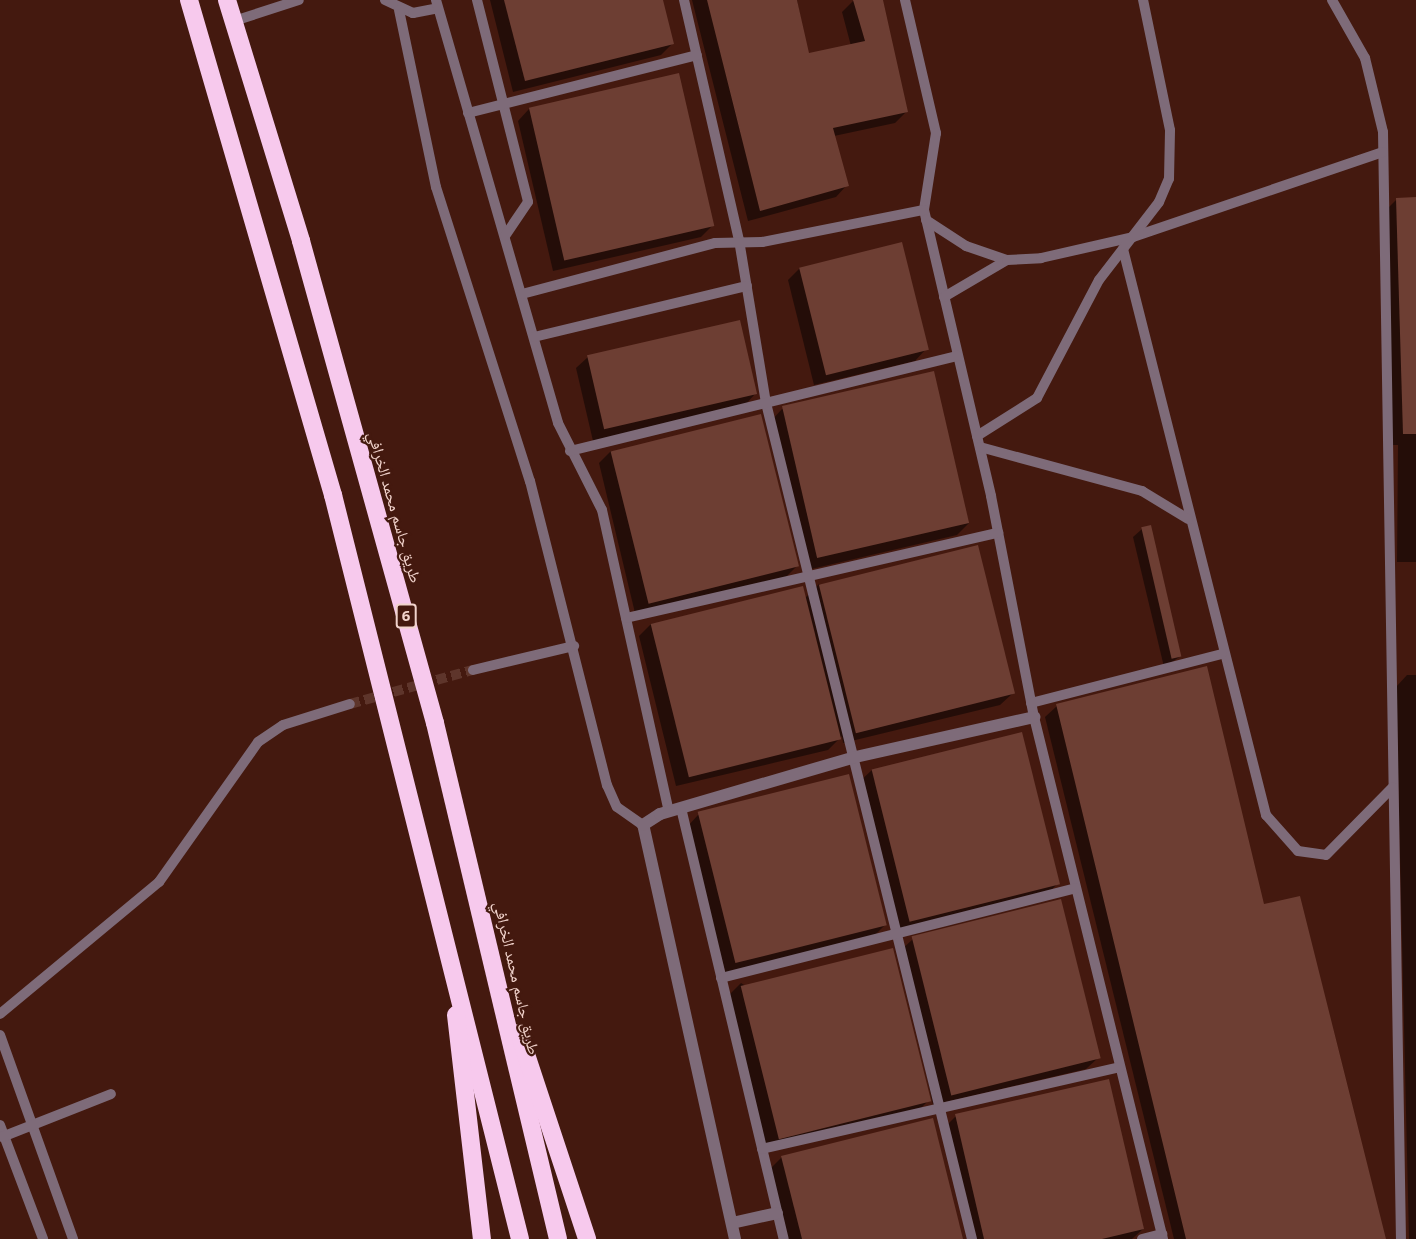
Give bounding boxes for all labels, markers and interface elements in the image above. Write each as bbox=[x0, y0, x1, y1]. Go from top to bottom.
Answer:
street label: طريق جاسم محمد الخرافي bbox=[364, 429, 426, 585]
road number: 6 bbox=[396, 604, 416, 628]
street label: طريق جاسم محمد الخرافي bbox=[490, 900, 544, 1056]

